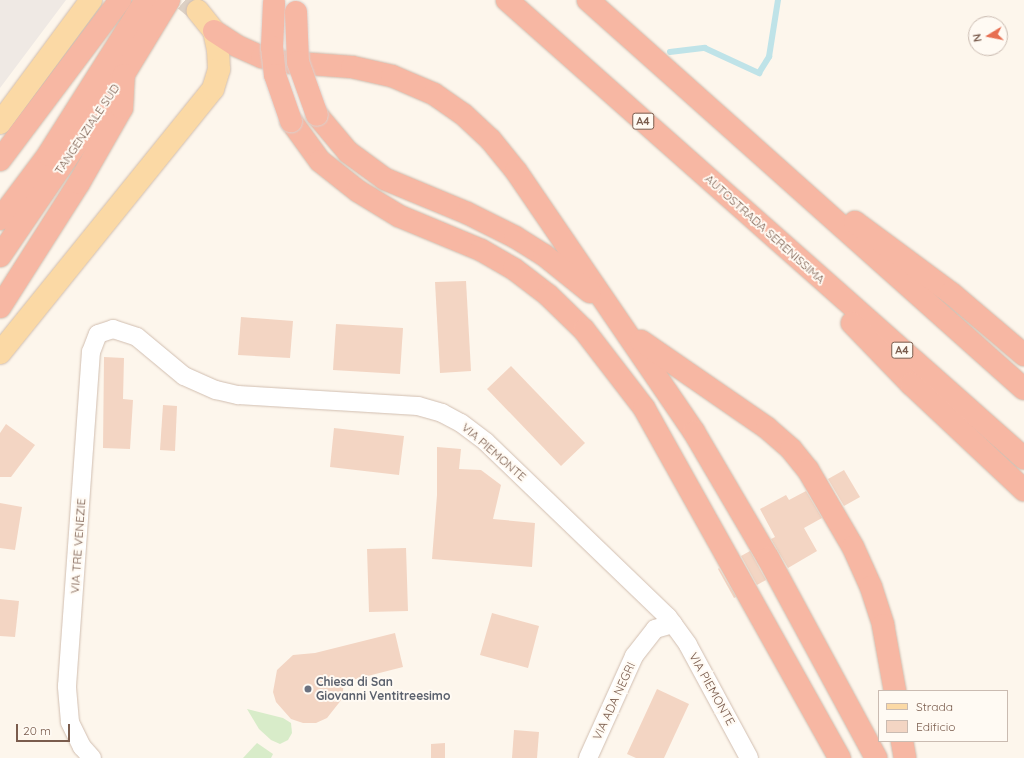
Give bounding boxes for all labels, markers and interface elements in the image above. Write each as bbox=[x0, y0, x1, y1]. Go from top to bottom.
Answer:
north arrow bbox=[968, 16, 1008, 56]
text: N bbox=[970, 33, 985, 43]
street label: TANGENZIALE SUD bbox=[51, 81, 123, 177]
road number: A4 bbox=[632, 112, 654, 130]
street label: AUTOSTRADA SERENISSIMA bbox=[702, 171, 828, 287]
road number: A4 bbox=[891, 341, 913, 359]
street label: VIA PIEMONTE bbox=[459, 420, 529, 484]
street label: VIA TRE VENEZIE bbox=[67, 498, 89, 594]
street label: VIA PIEMONTE bbox=[686, 650, 738, 728]
street label: VIA ADA NEGRI bbox=[590, 660, 638, 742]
place label: Chiesa di San Giovanni Ventitreesimo bbox=[316, 675, 450, 703]
marker: Chiesa di San Giovanni Ventitreesimo bbox=[303, 684, 313, 694]
legend bbox=[878, 690, 1008, 742]
text: Strada bbox=[916, 699, 953, 714]
scale bar bbox=[18, 716, 72, 742]
text: Edificio bbox=[916, 719, 956, 734]
text: 20 m bbox=[23, 723, 51, 738]

